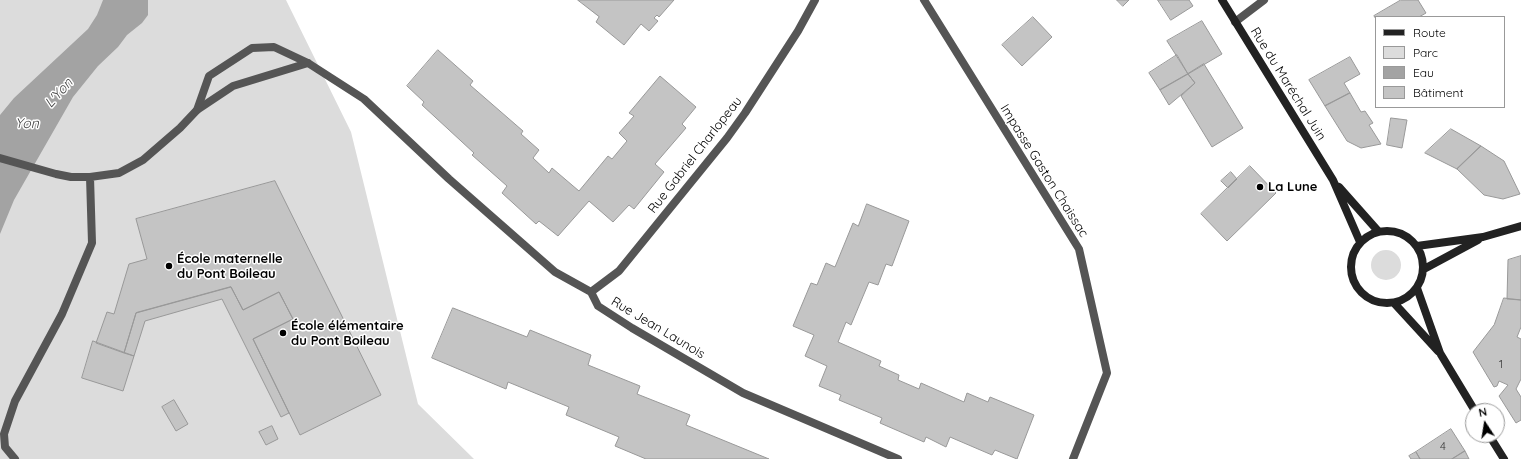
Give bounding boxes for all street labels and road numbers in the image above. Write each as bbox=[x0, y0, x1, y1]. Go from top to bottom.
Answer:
street label: Rue du Maréchal Juin bbox=[1247, 25, 1329, 143]
street label: Rue Gabriel Charlopeau bbox=[645, 94, 745, 216]
street label: Impasse Gaston Chaissac bbox=[997, 102, 1091, 240]
street label: Rue Jean Launois bbox=[608, 294, 708, 362]

